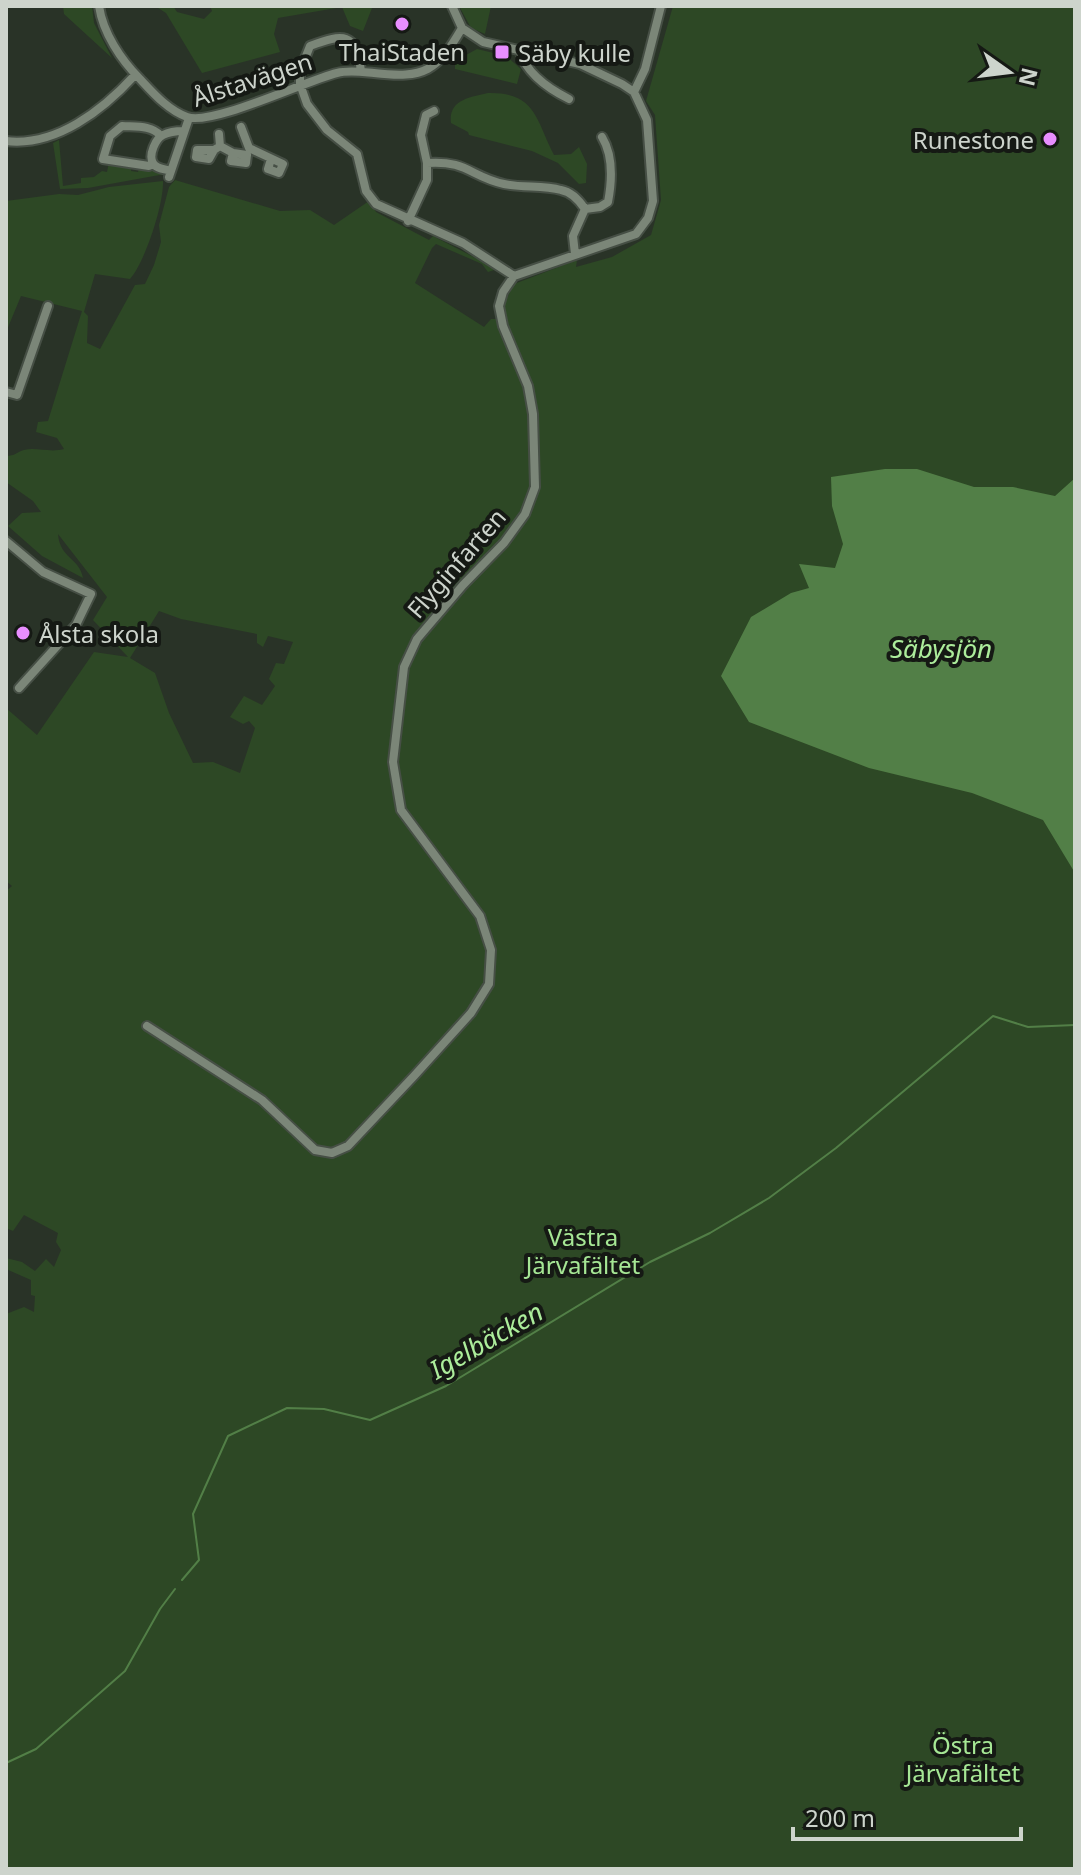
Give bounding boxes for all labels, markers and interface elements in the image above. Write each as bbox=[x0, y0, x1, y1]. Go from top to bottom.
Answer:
marker: ThaiStaden bbox=[393, 15, 411, 33]
north arrow bbox=[969, 32, 1049, 112]
place label: ThaiStaden bbox=[339, 35, 465, 68]
place label: Säby kulle bbox=[518, 36, 631, 69]
marker: Säby kulle bbox=[493, 43, 511, 61]
street label: Ålstavägen bbox=[188, 44, 316, 114]
text: N bbox=[1013, 65, 1046, 89]
place label: Runestone bbox=[913, 123, 1034, 156]
marker: Runestone bbox=[1041, 130, 1059, 148]
street label: Flyginfarten bbox=[399, 501, 513, 625]
place label: Ålsta skola bbox=[39, 617, 159, 650]
marker: Ålsta skola bbox=[14, 624, 32, 642]
water label: Säbysjön bbox=[890, 630, 992, 666]
park label: Västra Järvafältet bbox=[524, 1220, 641, 1281]
water label: Igelbäcken bbox=[422, 1293, 549, 1387]
park label: Östra Järvafältet bbox=[904, 1728, 1021, 1789]
scale bar bbox=[793, 1791, 1021, 1841]
text: 200 m bbox=[805, 1801, 875, 1834]

